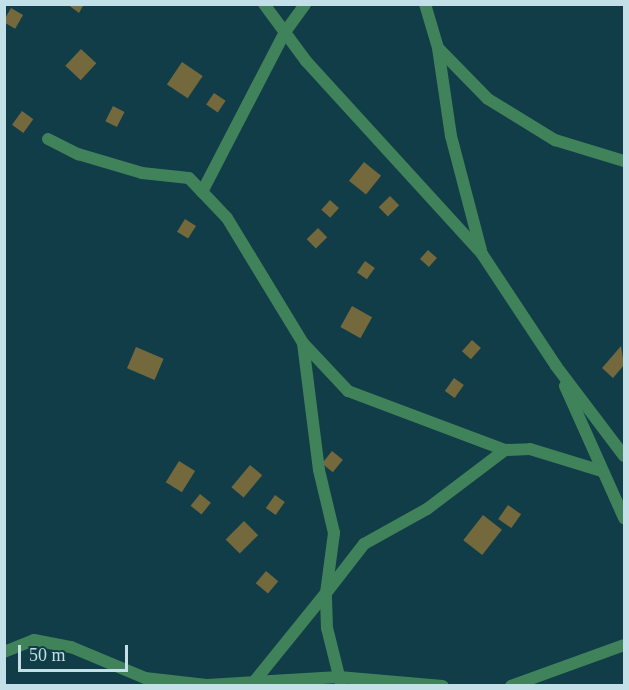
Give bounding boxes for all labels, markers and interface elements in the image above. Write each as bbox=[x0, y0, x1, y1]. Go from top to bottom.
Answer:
scale bar bbox=[21, 633, 130, 671]
text: 50 m bbox=[29, 645, 66, 665]

